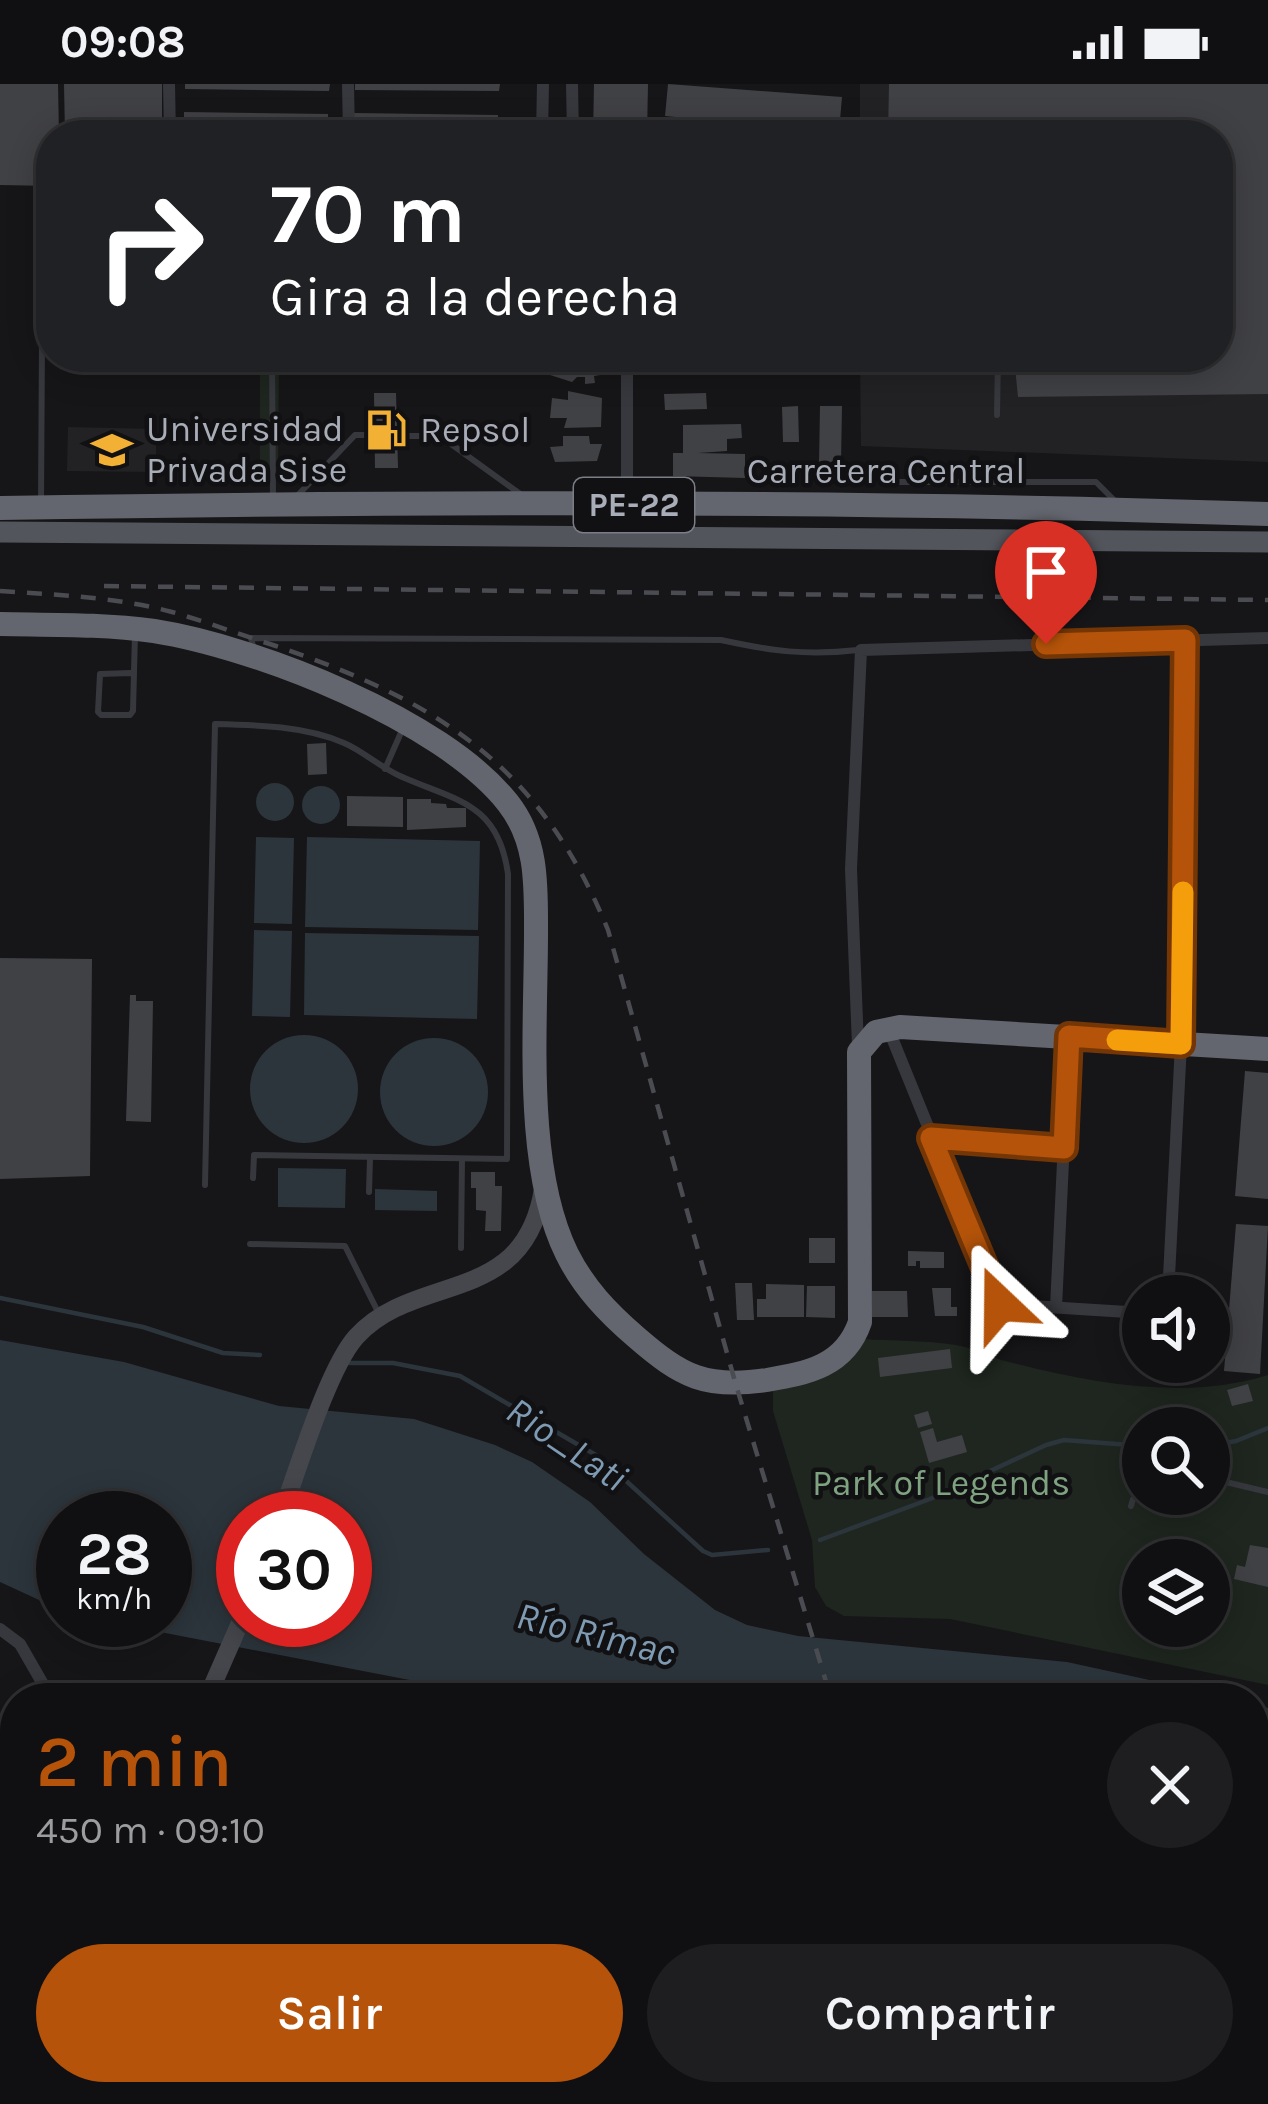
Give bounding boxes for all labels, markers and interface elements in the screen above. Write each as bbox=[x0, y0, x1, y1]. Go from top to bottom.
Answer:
text: 09:08 bbox=[60, 16, 186, 68]
text: 70 m bbox=[270, 165, 466, 263]
icon: right bbox=[72, 168, 228, 324]
text: Gira a la derecha bbox=[270, 265, 680, 329]
fuel station icon: Repsol bbox=[363, 407, 409, 453]
place label: Universidad Privada Sise bbox=[146, 408, 347, 491]
place label: Repsol bbox=[420, 409, 530, 451]
school or university icon: Universidad Privada Sise bbox=[89, 427, 135, 473]
street label: Carretera Central bbox=[747, 450, 1025, 492]
road number: PE-22 bbox=[574, 478, 694, 532]
pin bbox=[995, 521, 1097, 644]
icon: arrive bbox=[1013, 539, 1079, 605]
position arrow bbox=[937, 1241, 1063, 1367]
map controls bbox=[1122, 1275, 1230, 1647]
button: sound bbox=[1122, 1275, 1230, 1383]
water label: Rio_Lati bbox=[498, 1387, 636, 1501]
button: search bbox=[1122, 1407, 1230, 1515]
park label: Park of Legends bbox=[812, 1462, 1070, 1504]
speed limit sign: 30 bbox=[216, 1491, 372, 1647]
text: 28 bbox=[76, 1519, 152, 1589]
button: layers bbox=[1122, 1539, 1230, 1647]
text: km/h bbox=[76, 1581, 152, 1617]
water label: Río Rímac bbox=[512, 1592, 680, 1676]
text: 2 min bbox=[36, 1720, 233, 1804]
button: close bbox=[1107, 1722, 1233, 1848]
text: 450 m · 09:10 bbox=[36, 1807, 265, 1853]
button: Salir bbox=[36, 1944, 623, 2082]
button: Compartir bbox=[647, 1944, 1233, 2082]

